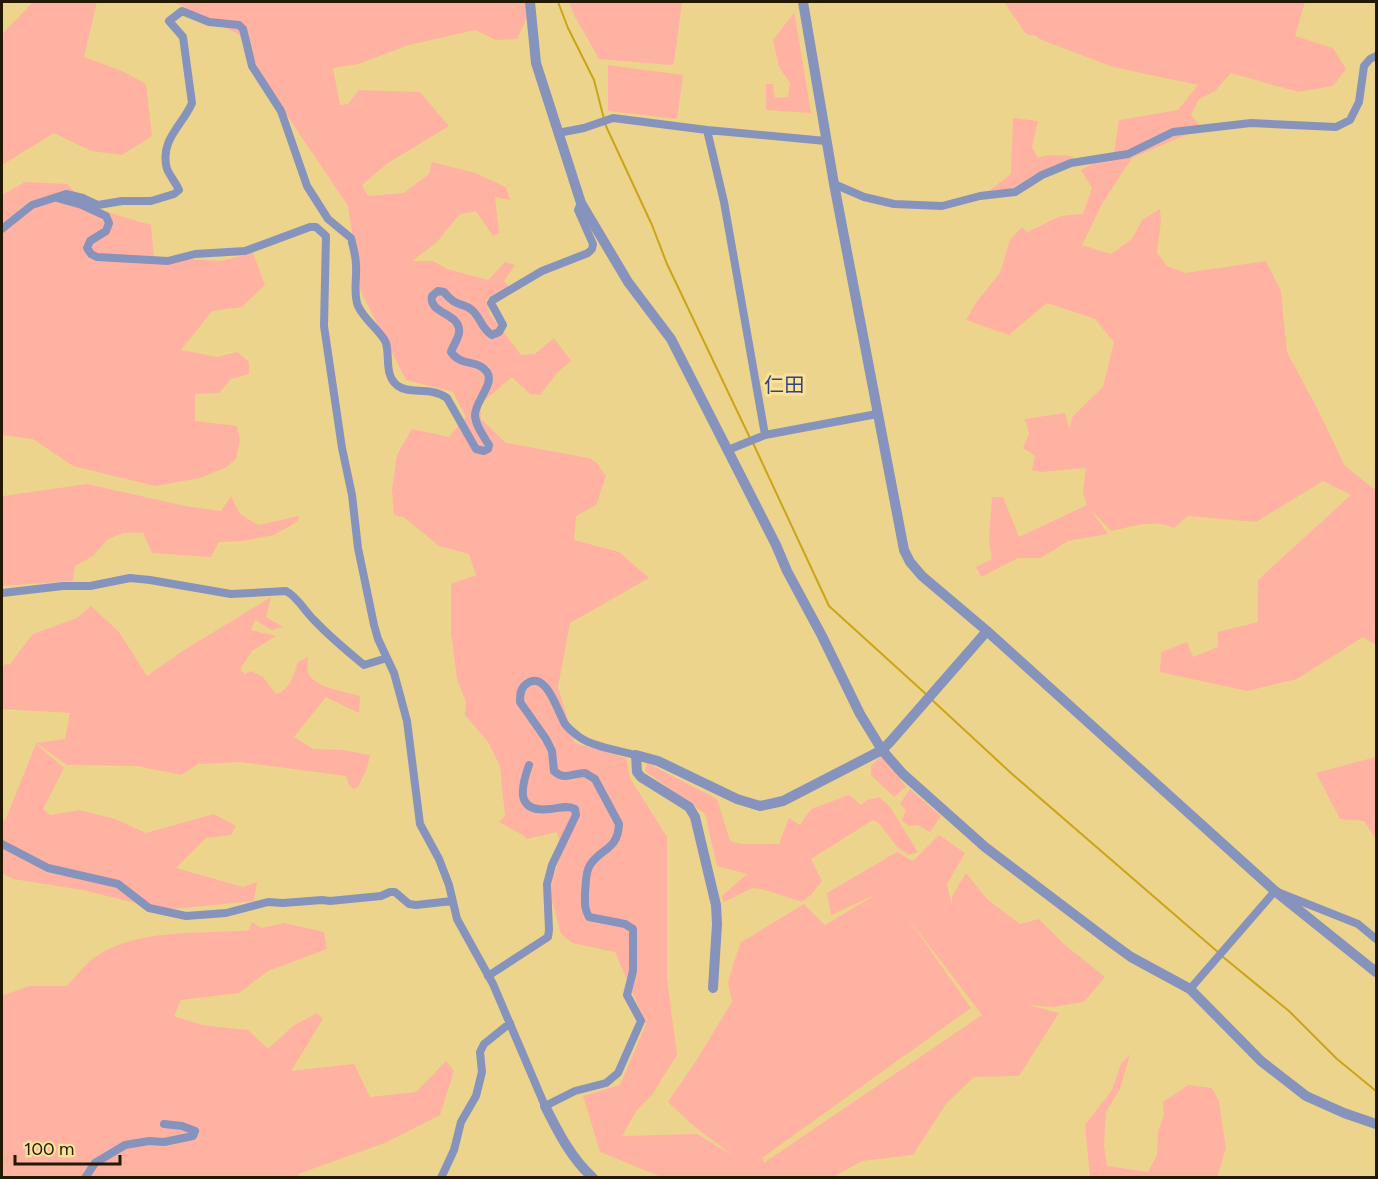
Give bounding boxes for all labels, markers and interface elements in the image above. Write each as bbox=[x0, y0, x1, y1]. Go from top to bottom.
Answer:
district label: 仁田 bbox=[764, 373, 804, 397]
scale bar bbox=[15, 1128, 120, 1166]
text: 100 m bbox=[24, 1138, 74, 1160]

